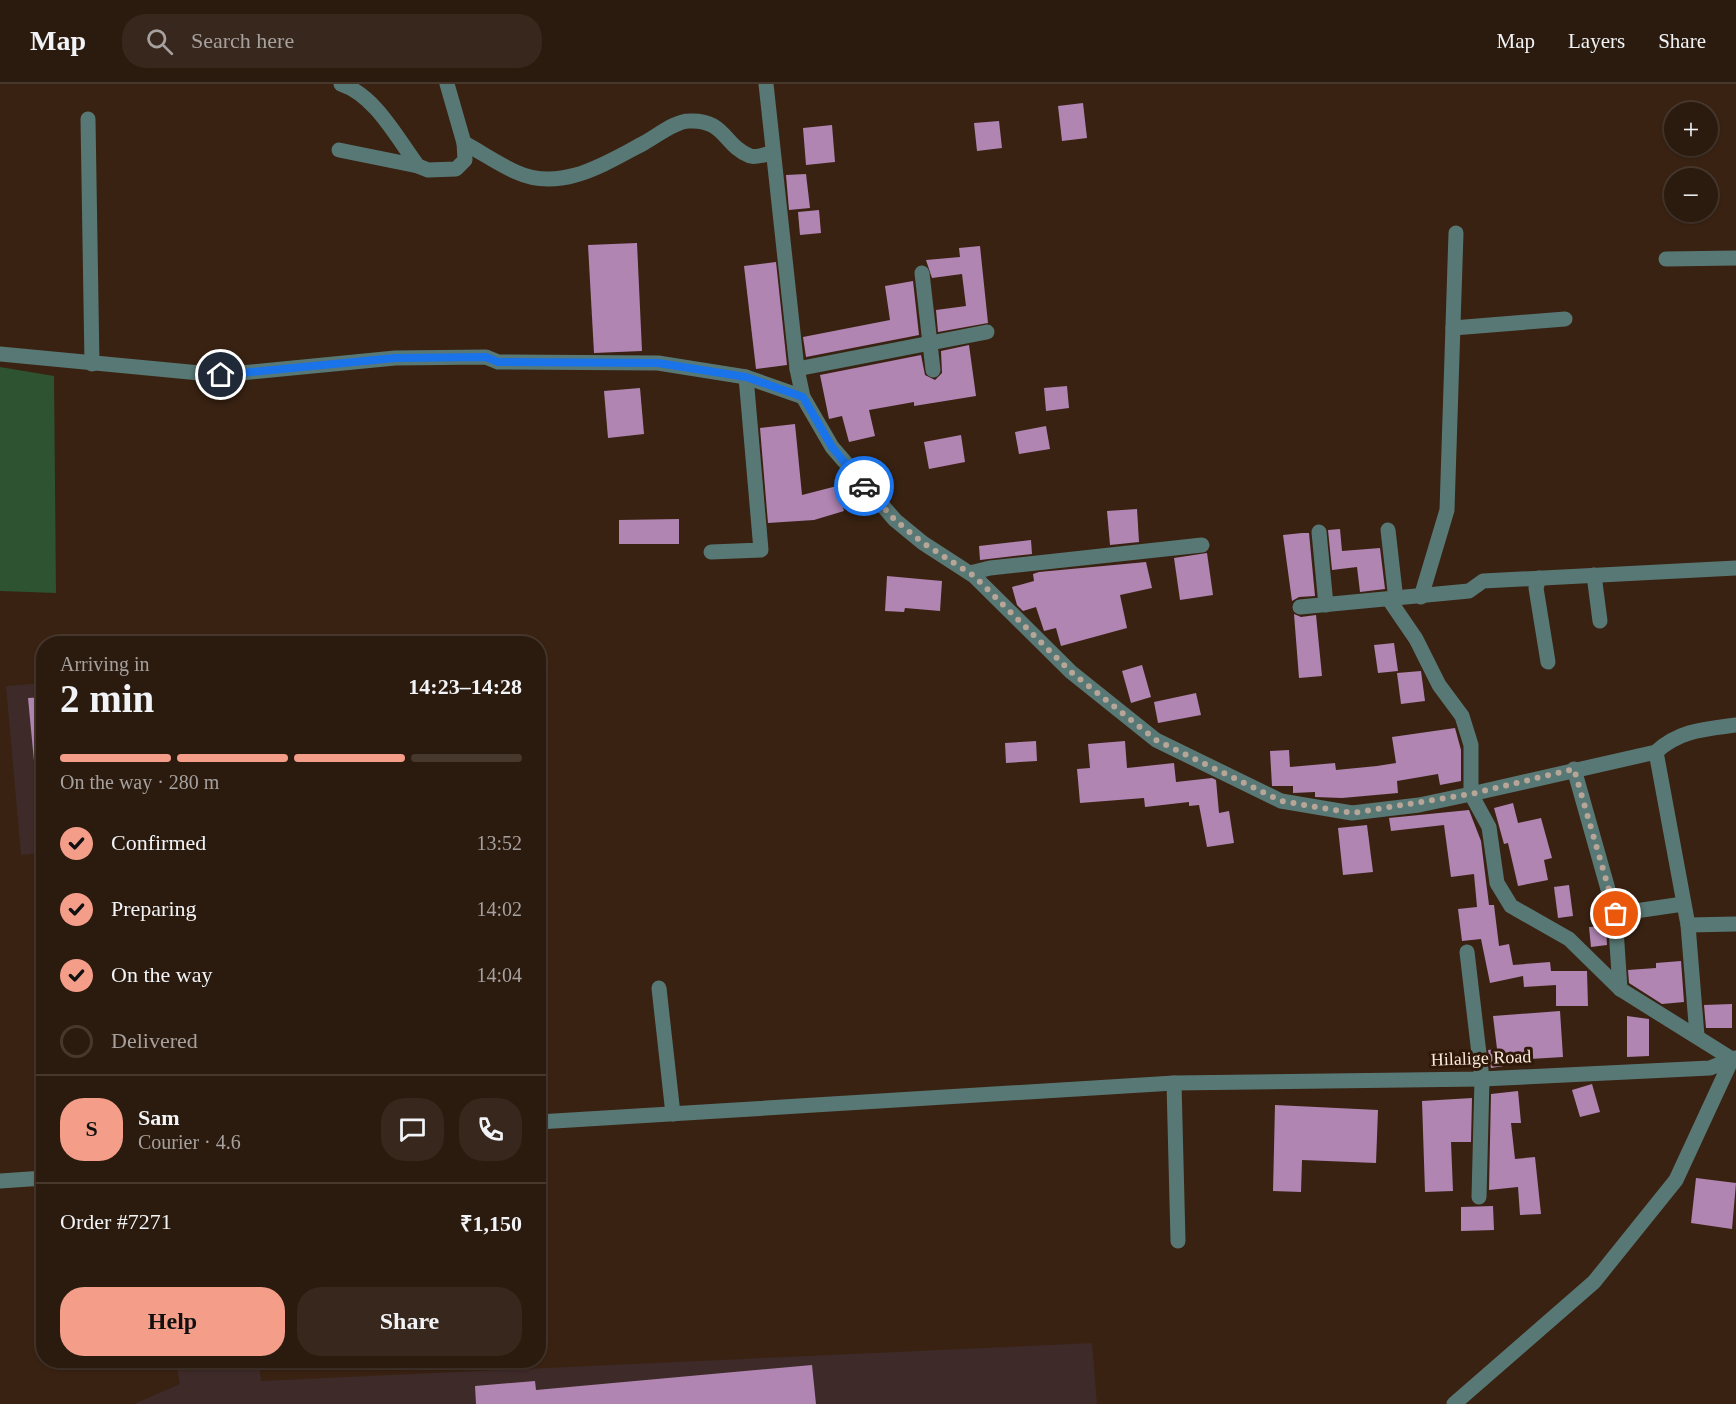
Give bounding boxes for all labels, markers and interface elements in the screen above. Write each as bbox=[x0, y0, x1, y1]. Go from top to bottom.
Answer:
search box bbox=[122, 14, 542, 68]
text: Map bbox=[30, 25, 86, 56]
icon: search bbox=[143, 25, 176, 58]
text: Search here bbox=[191, 28, 294, 53]
text: Map bbox=[1497, 29, 1535, 53]
text: Layers bbox=[1568, 29, 1625, 53]
text: Share bbox=[1658, 29, 1706, 53]
map controls bbox=[1664, 102, 1718, 222]
button: + bbox=[1664, 102, 1718, 156]
button: − bbox=[1664, 168, 1718, 222]
pin bbox=[195, 349, 246, 400]
icon: home bbox=[204, 358, 237, 391]
courier bbox=[834, 456, 894, 516]
icon: car bbox=[848, 470, 881, 503]
text: Arriving in bbox=[60, 653, 149, 675]
text: 14:23–14:28 bbox=[408, 674, 522, 699]
text: 2 min bbox=[60, 677, 154, 720]
text: On the way · 280 m bbox=[60, 771, 219, 793]
icon: check bbox=[60, 827, 93, 860]
text: Confirmed bbox=[111, 830, 206, 855]
text: 13:52 bbox=[476, 832, 522, 854]
pin bbox=[1590, 888, 1641, 939]
icon: check bbox=[60, 893, 93, 926]
text: Preparing bbox=[111, 896, 197, 921]
icon: bag bbox=[1599, 897, 1632, 930]
text: 14:02 bbox=[476, 898, 522, 920]
icon: check bbox=[60, 959, 93, 992]
text: On the way bbox=[111, 962, 212, 987]
text: 14:04 bbox=[476, 964, 522, 986]
text: Delivered bbox=[111, 1028, 198, 1053]
street label: Hilalige Road bbox=[1430, 1046, 1532, 1070]
button: chat bbox=[381, 1098, 444, 1161]
button: phone bbox=[459, 1098, 522, 1161]
text: Sam bbox=[138, 1105, 180, 1130]
text: S bbox=[85, 1116, 98, 1141]
text: Courier · 4.6 bbox=[138, 1131, 241, 1153]
text: Order #7271 bbox=[60, 1209, 172, 1234]
text: ₹1,150 bbox=[460, 1211, 522, 1236]
button: Help bbox=[60, 1287, 285, 1356]
button: Share bbox=[297, 1287, 522, 1356]

